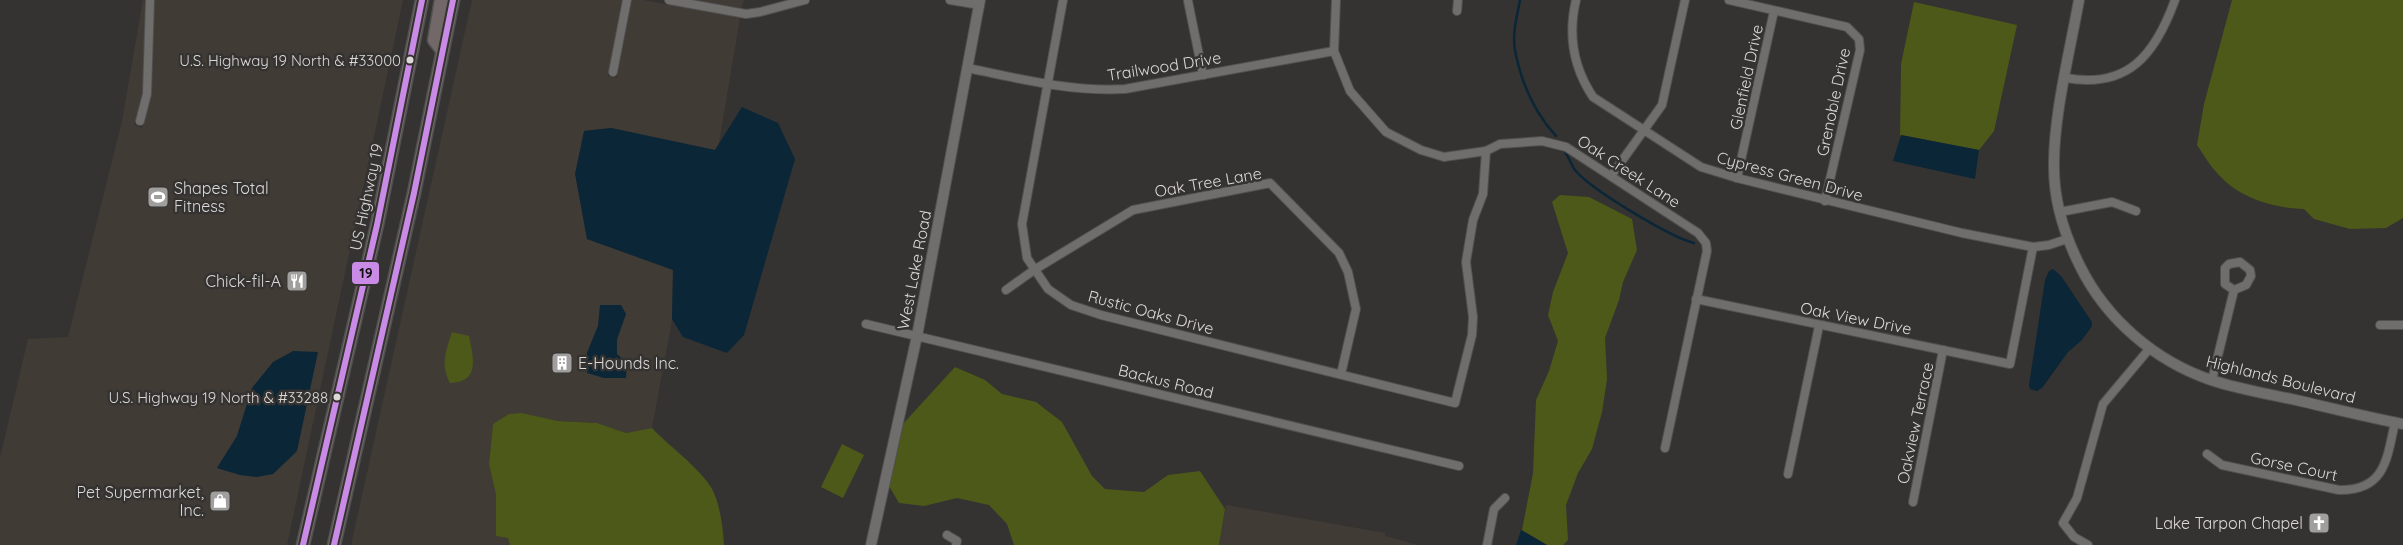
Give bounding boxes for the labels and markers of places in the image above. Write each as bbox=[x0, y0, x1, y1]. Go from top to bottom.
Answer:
place label: U.S. Highway 19 North & #33000 bbox=[179, 51, 401, 70]
marker: U.S. Highway 19 North & #33000 bbox=[405, 55, 415, 65]
place label: Shapes Total Fitness bbox=[174, 178, 269, 216]
sports icon: Shapes Total Fitness bbox=[146, 185, 170, 209]
restaurant icon: Chick-fil-A bbox=[285, 269, 309, 293]
place label: Chick-fil-A bbox=[206, 271, 281, 291]
building icon: E-Hounds Inc. bbox=[550, 351, 574, 375]
place label: E-Hounds Inc. bbox=[578, 353, 679, 373]
place label: U.S. Highway 19 North & #33288 bbox=[109, 388, 328, 407]
marker: U.S. Highway 19 North & #33288 bbox=[332, 392, 342, 402]
place label: Pet Supermarket, Inc. bbox=[77, 482, 204, 520]
shop icon: Pet Supermarket, Inc. bbox=[208, 489, 232, 513]
church icon: Lake Tarpon Chapel bbox=[2307, 511, 2331, 535]
place label: Lake Tarpon Chapel bbox=[2155, 513, 2303, 533]

